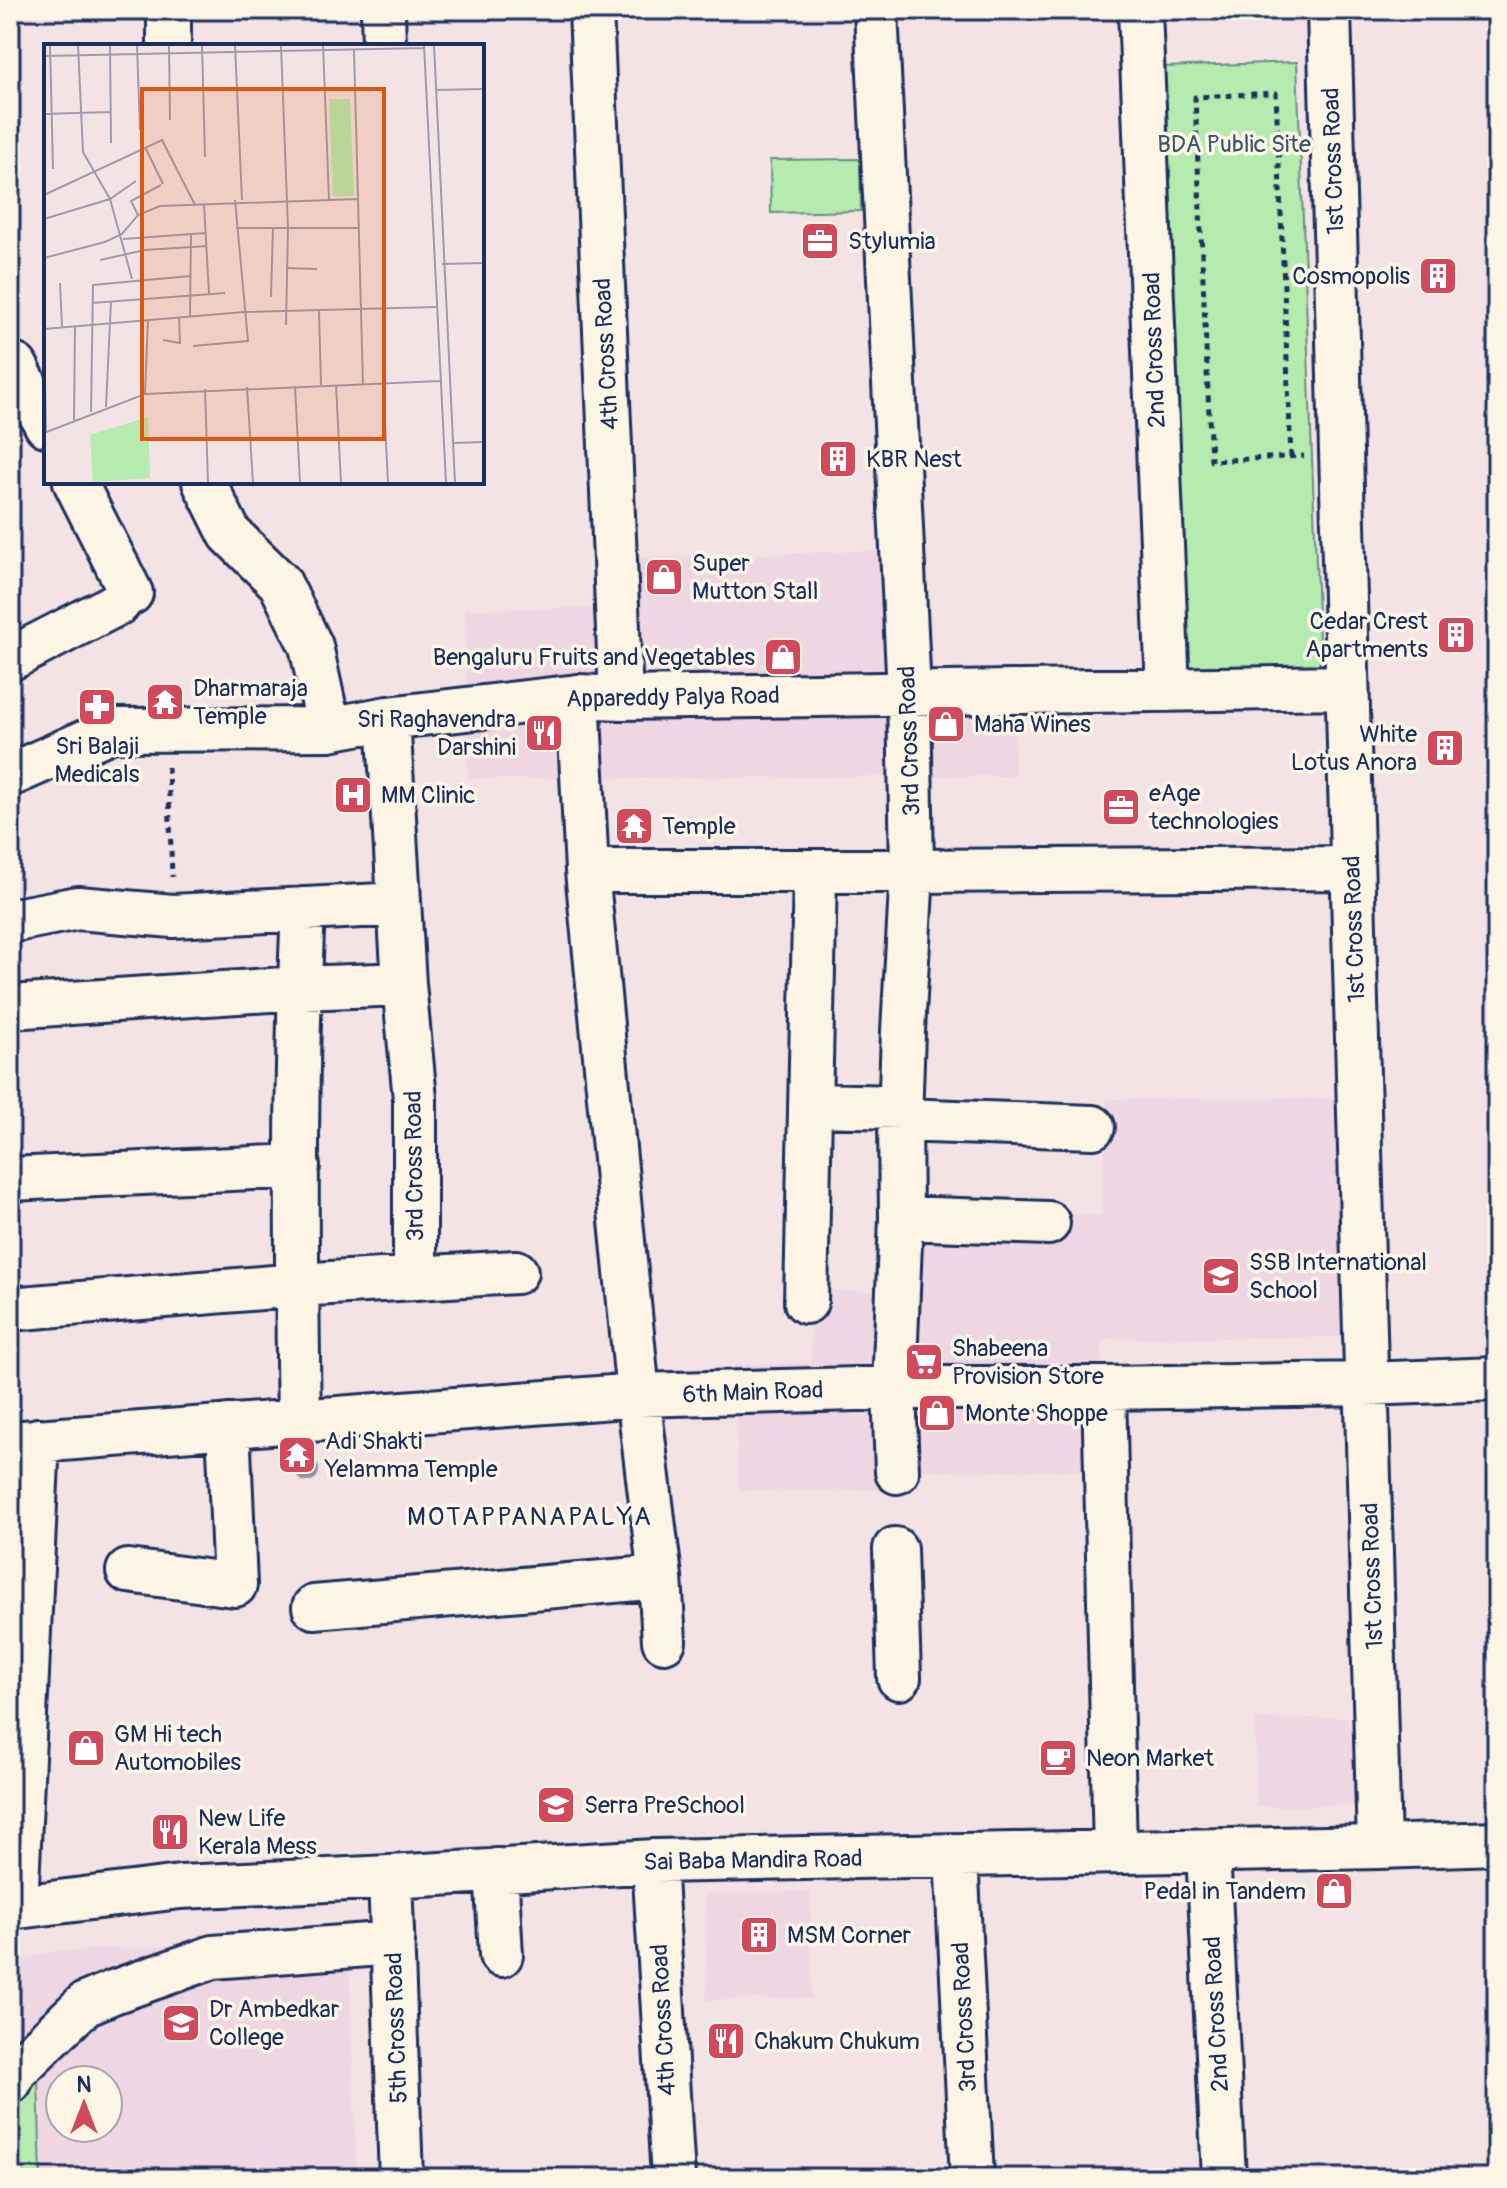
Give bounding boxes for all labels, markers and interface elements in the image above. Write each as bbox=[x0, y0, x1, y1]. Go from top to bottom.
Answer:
inset map bbox=[44, 44, 484, 484]
street label: 1st Cross Road bbox=[1316, 87, 1351, 235]
park label: BDA Public Site bbox=[1157, 130, 1311, 159]
office icon: Stylumia bbox=[799, 220, 841, 262]
place label: Stylumia bbox=[848, 227, 936, 256]
building icon: Cosmopolis bbox=[1417, 255, 1459, 297]
place label: Cosmopolis bbox=[1292, 262, 1410, 291]
street label: 2nd Cross Road bbox=[1137, 271, 1172, 429]
street label: 4th Cross Road bbox=[588, 277, 625, 431]
building icon: KBR Nest bbox=[817, 438, 859, 480]
place label: KBR Nest bbox=[866, 445, 962, 474]
place label: Super Mutton Stall bbox=[692, 549, 818, 606]
shop icon: Super Mutton Stall bbox=[643, 556, 685, 598]
place label: Cedar Crest Apartments bbox=[1305, 607, 1428, 664]
building icon: Cedar Crest Apartments bbox=[1435, 614, 1477, 656]
shop icon: Bengaluru Fruits and Vegetables bbox=[762, 636, 804, 678]
place label: Bengaluru Fruits and Vegetables bbox=[433, 643, 755, 672]
street label: 3rd Cross Road bbox=[892, 665, 927, 817]
place label: Dharmaraja Temple bbox=[193, 674, 308, 731]
temple icon: Dharmaraja Temple bbox=[144, 681, 186, 723]
street label: Appareddy Palya Road bbox=[566, 681, 780, 714]
pharmacy icon: Sri Balaji Medicals bbox=[76, 686, 118, 728]
shop icon: Maha Wines bbox=[925, 703, 967, 745]
place label: Sri Raghavendra Darshini bbox=[357, 705, 516, 762]
place label: Maha Wines bbox=[974, 710, 1091, 739]
restaurant icon: Sri Raghavendra Darshini bbox=[523, 712, 565, 754]
place label: White Lotus Anora bbox=[1291, 720, 1417, 777]
building icon: White Lotus Anora bbox=[1424, 727, 1466, 769]
place label: Sri Balaji Medicals bbox=[55, 732, 140, 789]
hospital icon: MM Clinic bbox=[332, 774, 374, 816]
place label: eAge technologies bbox=[1148, 779, 1279, 836]
place label: MM Clinic bbox=[381, 781, 475, 810]
office icon: eAge technologies bbox=[1100, 786, 1142, 828]
temple icon: Temple bbox=[613, 805, 655, 847]
place label: Temple bbox=[662, 812, 736, 841]
street label: 1st Cross Road bbox=[1337, 855, 1372, 1003]
street label: 3rd Cross Road bbox=[399, 1090, 430, 1242]
place label: SSB International School bbox=[1249, 1248, 1427, 1305]
school or university icon: SSB International School bbox=[1200, 1255, 1242, 1297]
place label: Shabeena Provision Store bbox=[952, 1334, 1104, 1391]
supermarket icon: Shabeena Provision Store bbox=[903, 1341, 945, 1383]
street label: 6th Main Road bbox=[682, 1376, 824, 1409]
shop icon: Monte Shoppe bbox=[916, 1392, 958, 1434]
place label: Monte Shoppe bbox=[965, 1399, 1108, 1428]
place label: Adi Shakti Yelamma Temple bbox=[324, 1427, 498, 1484]
temple icon: Adi Shakti Yelamma Temple bbox=[276, 1434, 318, 1476]
district label: MOTAPPANAPALYA bbox=[407, 1501, 653, 1533]
street label: 1st Cross Road bbox=[1355, 1502, 1390, 1650]
place label: GM Hi tech Automobiles bbox=[114, 1720, 241, 1777]
shop icon: GM Hi tech Automobiles bbox=[65, 1727, 107, 1769]
cafe icon: Neon Market bbox=[1037, 1737, 1079, 1779]
place label: Neon Market bbox=[1086, 1744, 1214, 1773]
school or university icon: Serra PreSchool bbox=[535, 1784, 577, 1826]
place label: Serra PreSchool bbox=[584, 1791, 745, 1820]
place label: New Life Kerala Mess bbox=[198, 1804, 317, 1861]
restaurant icon: New Life Kerala Mess bbox=[149, 1811, 191, 1853]
street label: Sai Baba Mandira Road bbox=[643, 1844, 863, 1877]
shop icon: Pedal in Tandem bbox=[1313, 1870, 1355, 1912]
place label: Pedal in Tandem bbox=[1143, 1877, 1306, 1906]
building icon: MSM Corner bbox=[738, 1914, 780, 1956]
place label: MSM Corner bbox=[787, 1921, 911, 1950]
street label: 2nd Cross Road bbox=[1198, 1935, 1235, 2093]
street label: 3rd Cross Road bbox=[946, 1941, 983, 2093]
street label: 4th Cross Road bbox=[645, 1943, 682, 2097]
street label: 5th Cross Road bbox=[379, 1952, 414, 2104]
place label: Dr Ambedkar College bbox=[209, 1995, 340, 2052]
school or university icon: Dr Ambedkar College bbox=[160, 2002, 202, 2044]
restaurant icon: Chakum Chukum bbox=[705, 2020, 747, 2062]
place label: Chakum Chukum bbox=[754, 2027, 920, 2056]
north arrow bbox=[44, 2064, 124, 2144]
text: N bbox=[77, 2071, 92, 2099]

